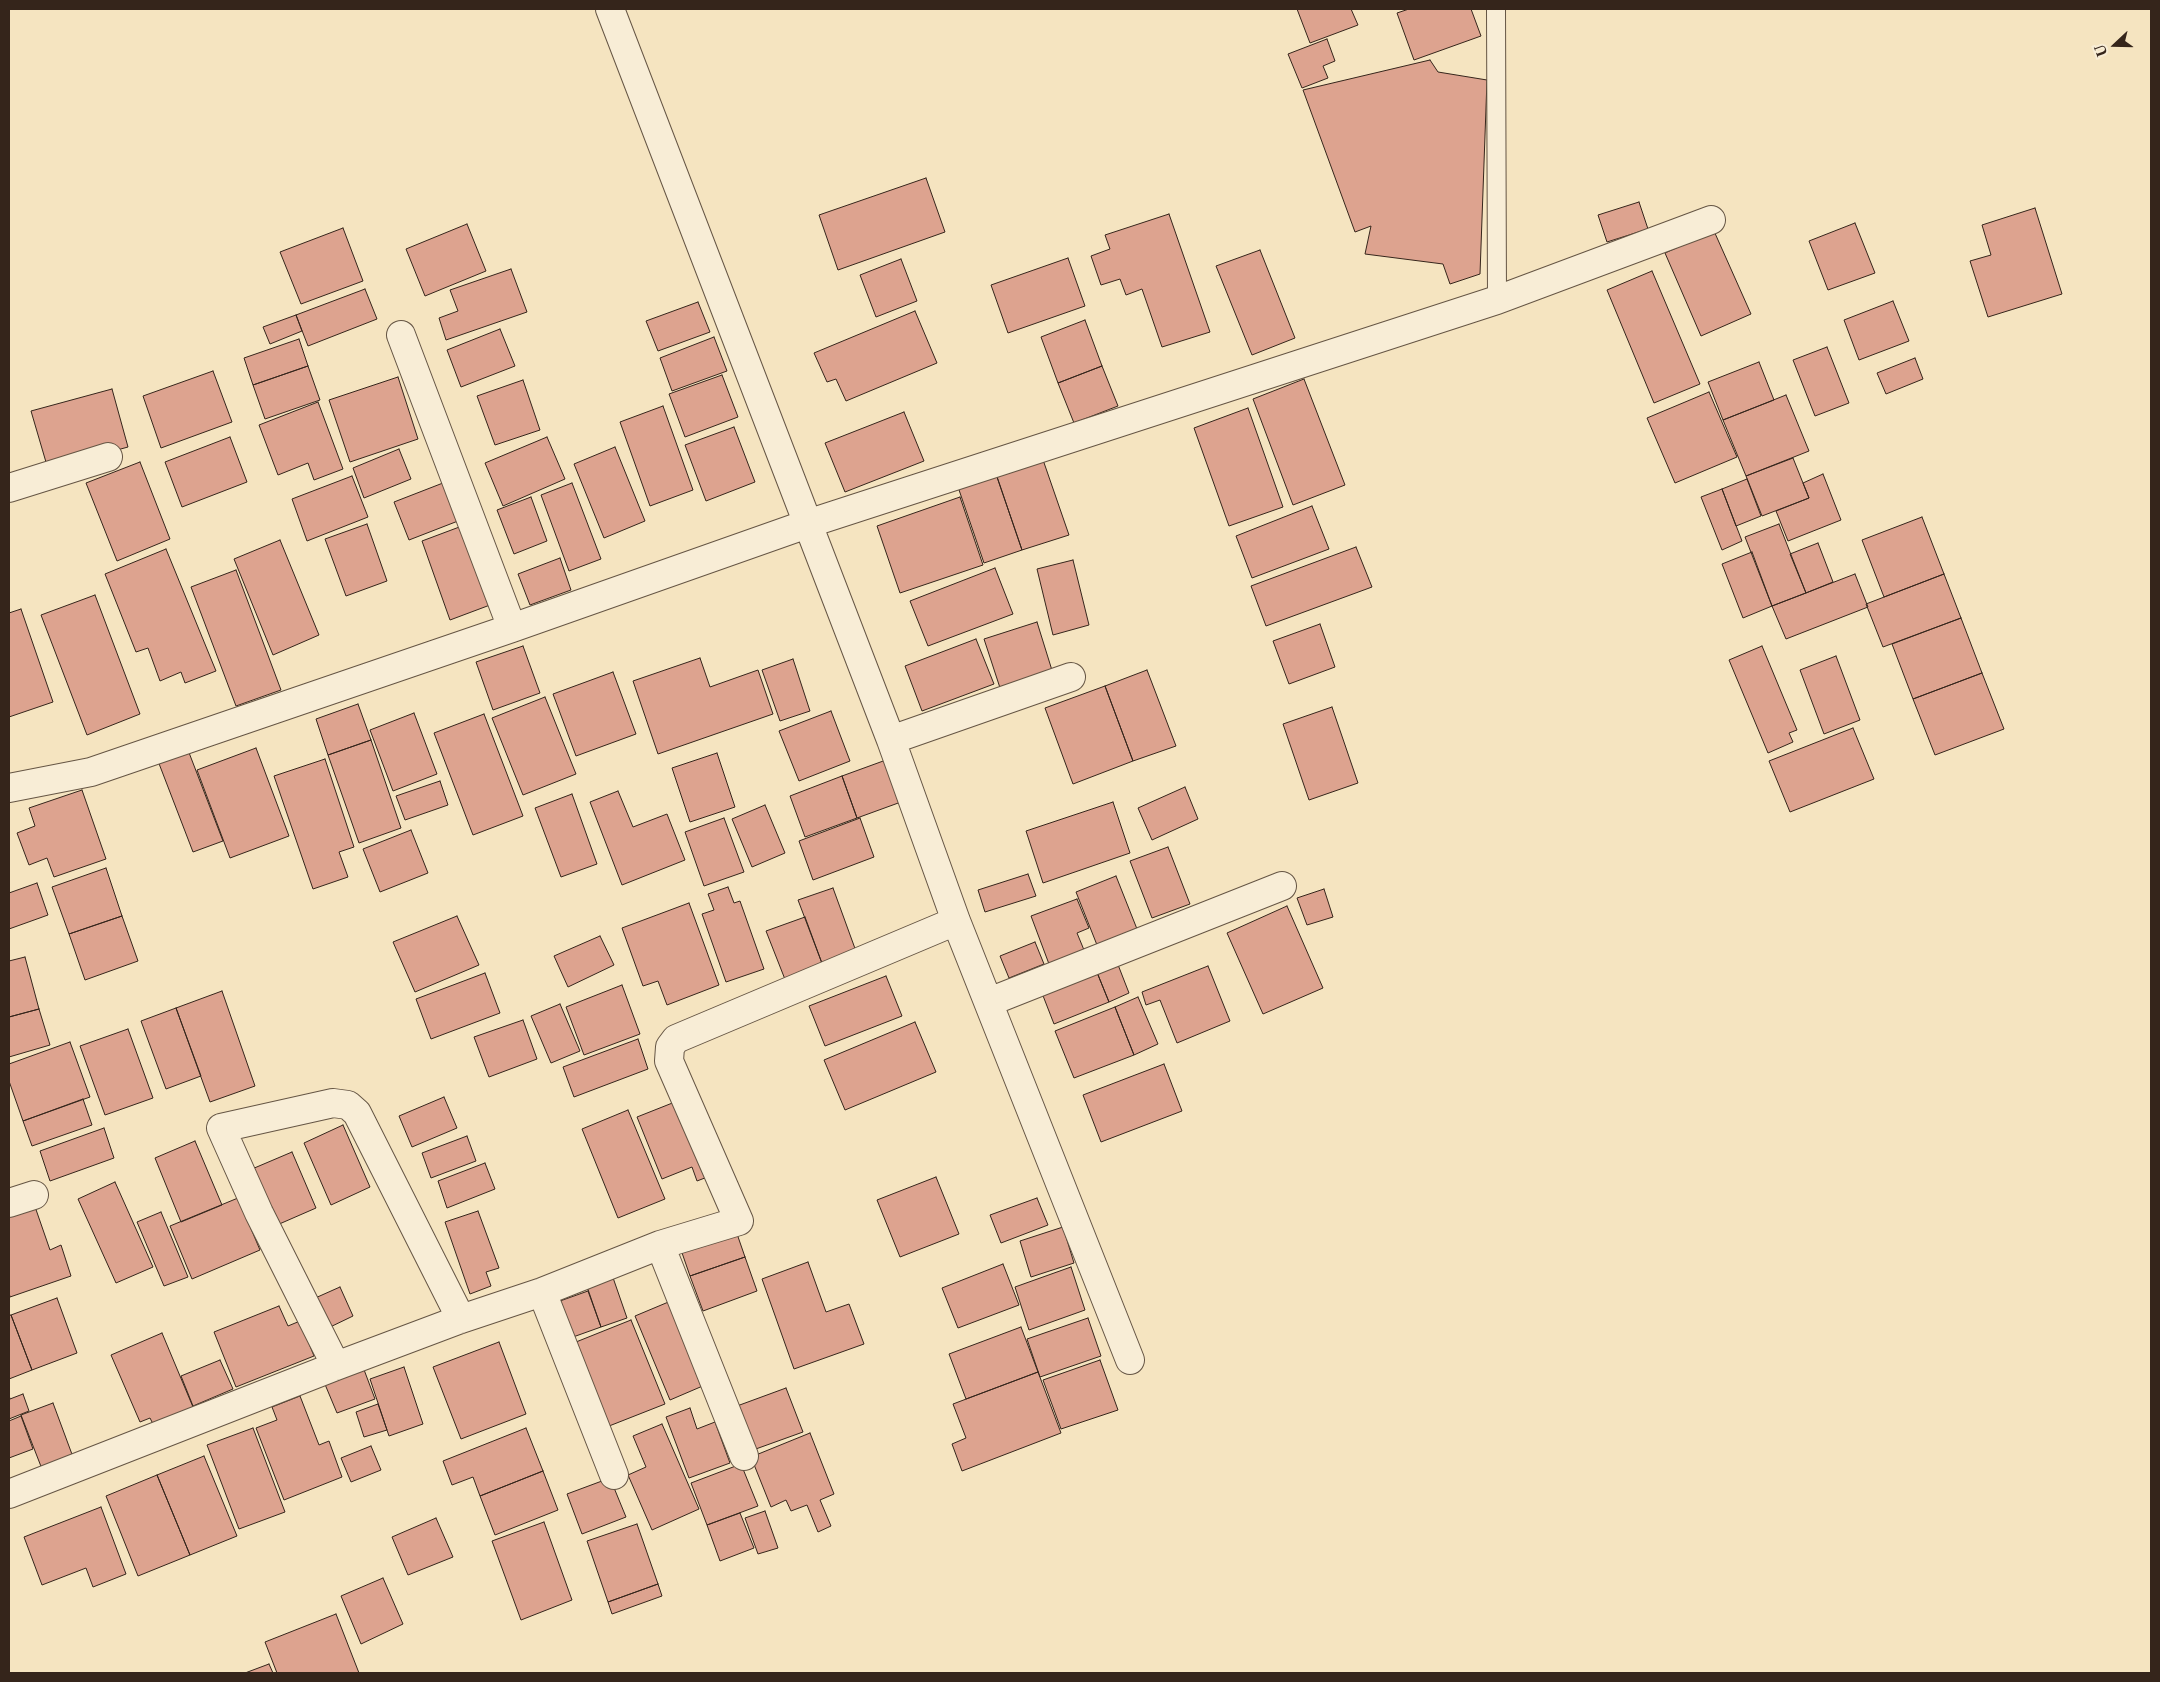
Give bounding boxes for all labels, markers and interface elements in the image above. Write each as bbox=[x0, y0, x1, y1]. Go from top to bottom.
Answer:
north arrow bbox=[2090, 20, 2140, 70]
text: U bbox=[2091, 42, 2111, 59]

